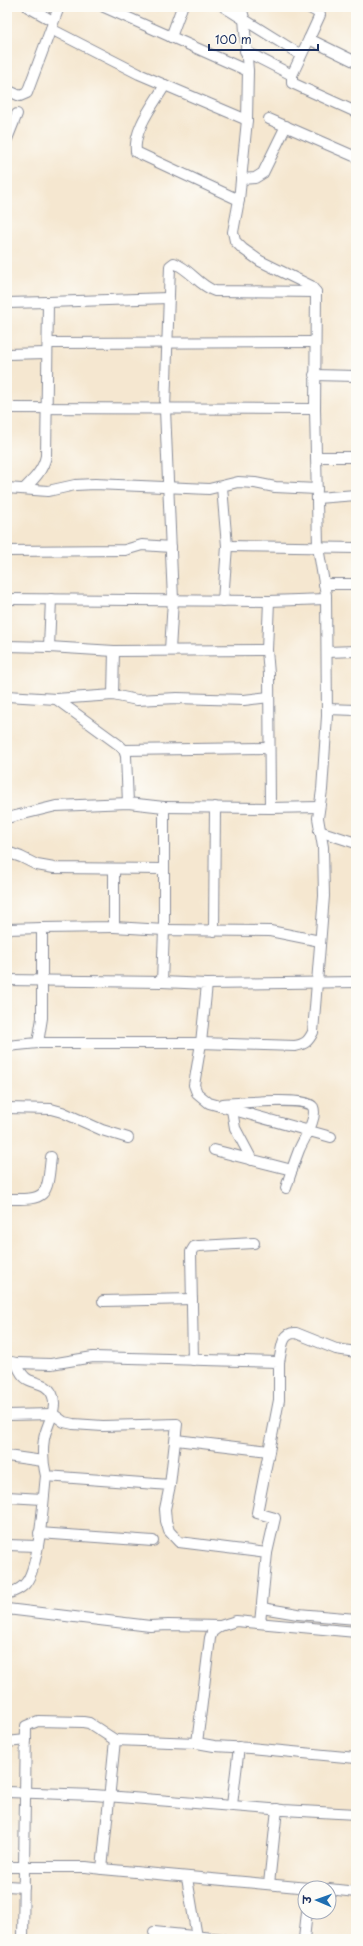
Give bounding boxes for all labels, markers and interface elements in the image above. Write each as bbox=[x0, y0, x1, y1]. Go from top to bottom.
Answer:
scale bar bbox=[209, 26, 318, 52]
text: 100 m bbox=[215, 30, 252, 48]
north arrow bbox=[297, 1880, 337, 1920]
text: उ bbox=[298, 1894, 315, 1905]

